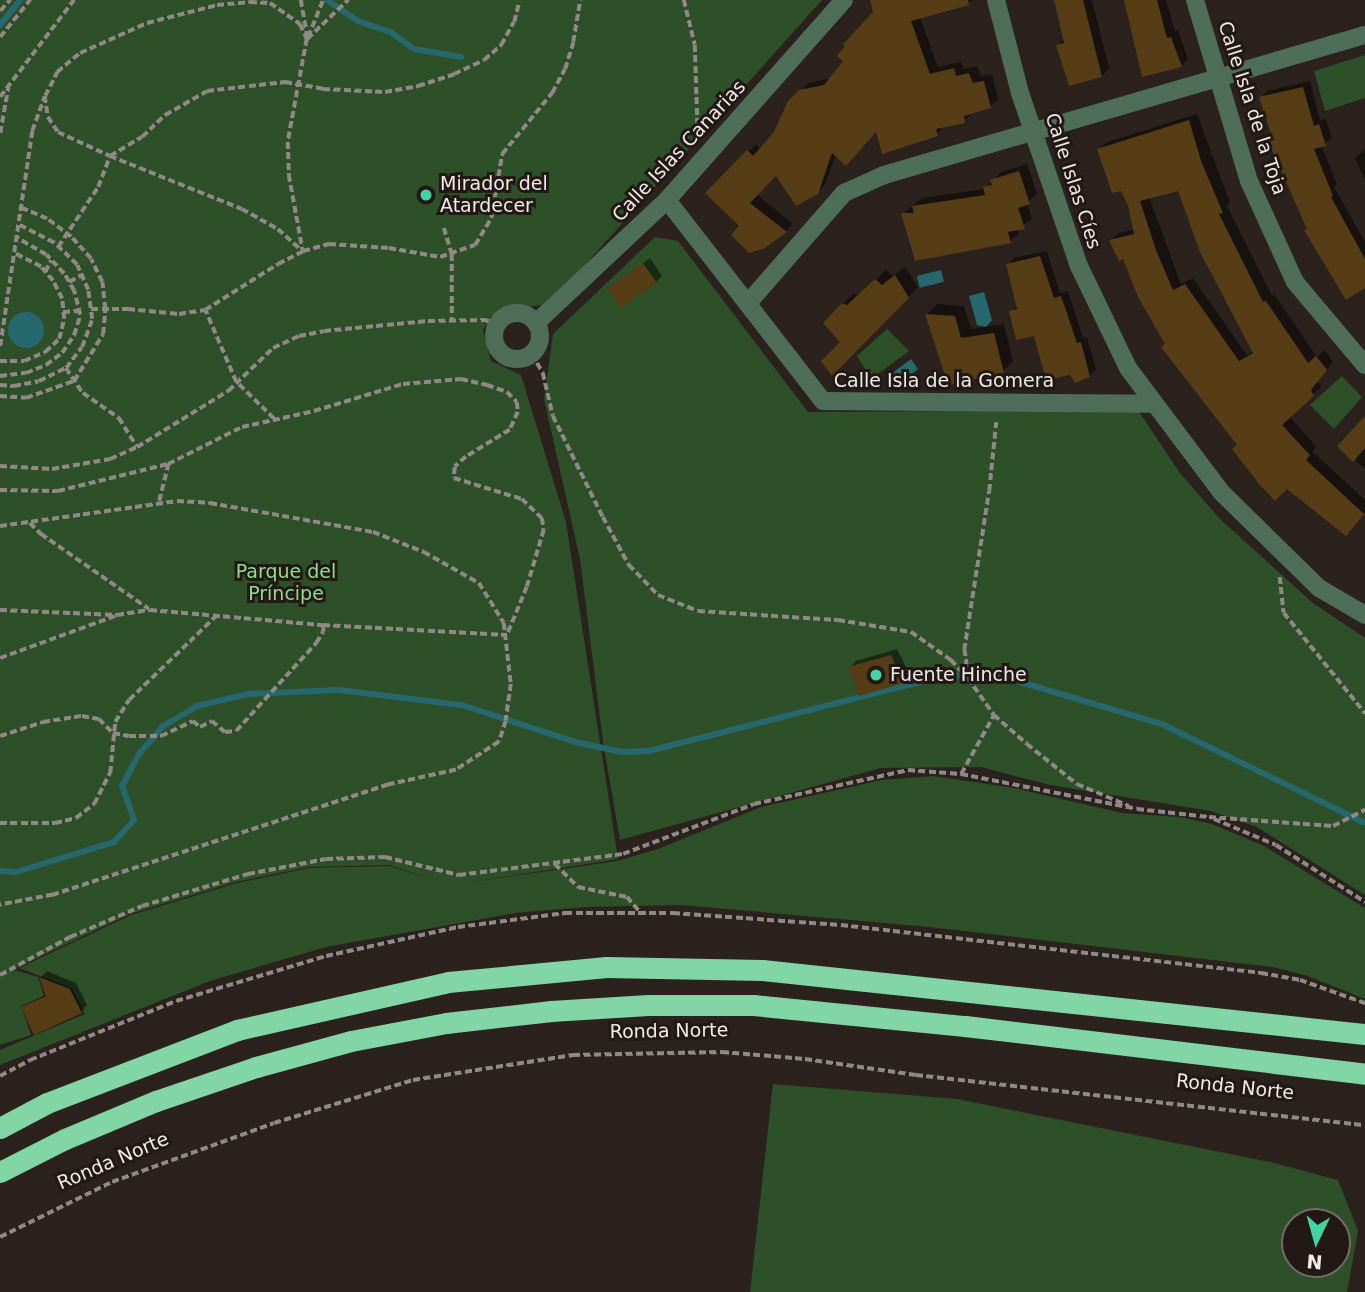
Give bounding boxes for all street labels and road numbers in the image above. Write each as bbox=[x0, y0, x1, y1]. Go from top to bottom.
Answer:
street label: Calle Isla de la Toja bbox=[1213, 18, 1291, 198]
street label: Calle Islas Canarias bbox=[608, 76, 750, 226]
street label: Calle Islas Cíes bbox=[1040, 110, 1106, 252]
street label: Calle Isla de la Gomera bbox=[834, 370, 1054, 392]
street label: Ronda Norte bbox=[610, 1019, 728, 1043]
street label: Ronda Norte bbox=[1175, 1069, 1295, 1105]
street label: Ronda Norte bbox=[54, 1127, 172, 1195]

